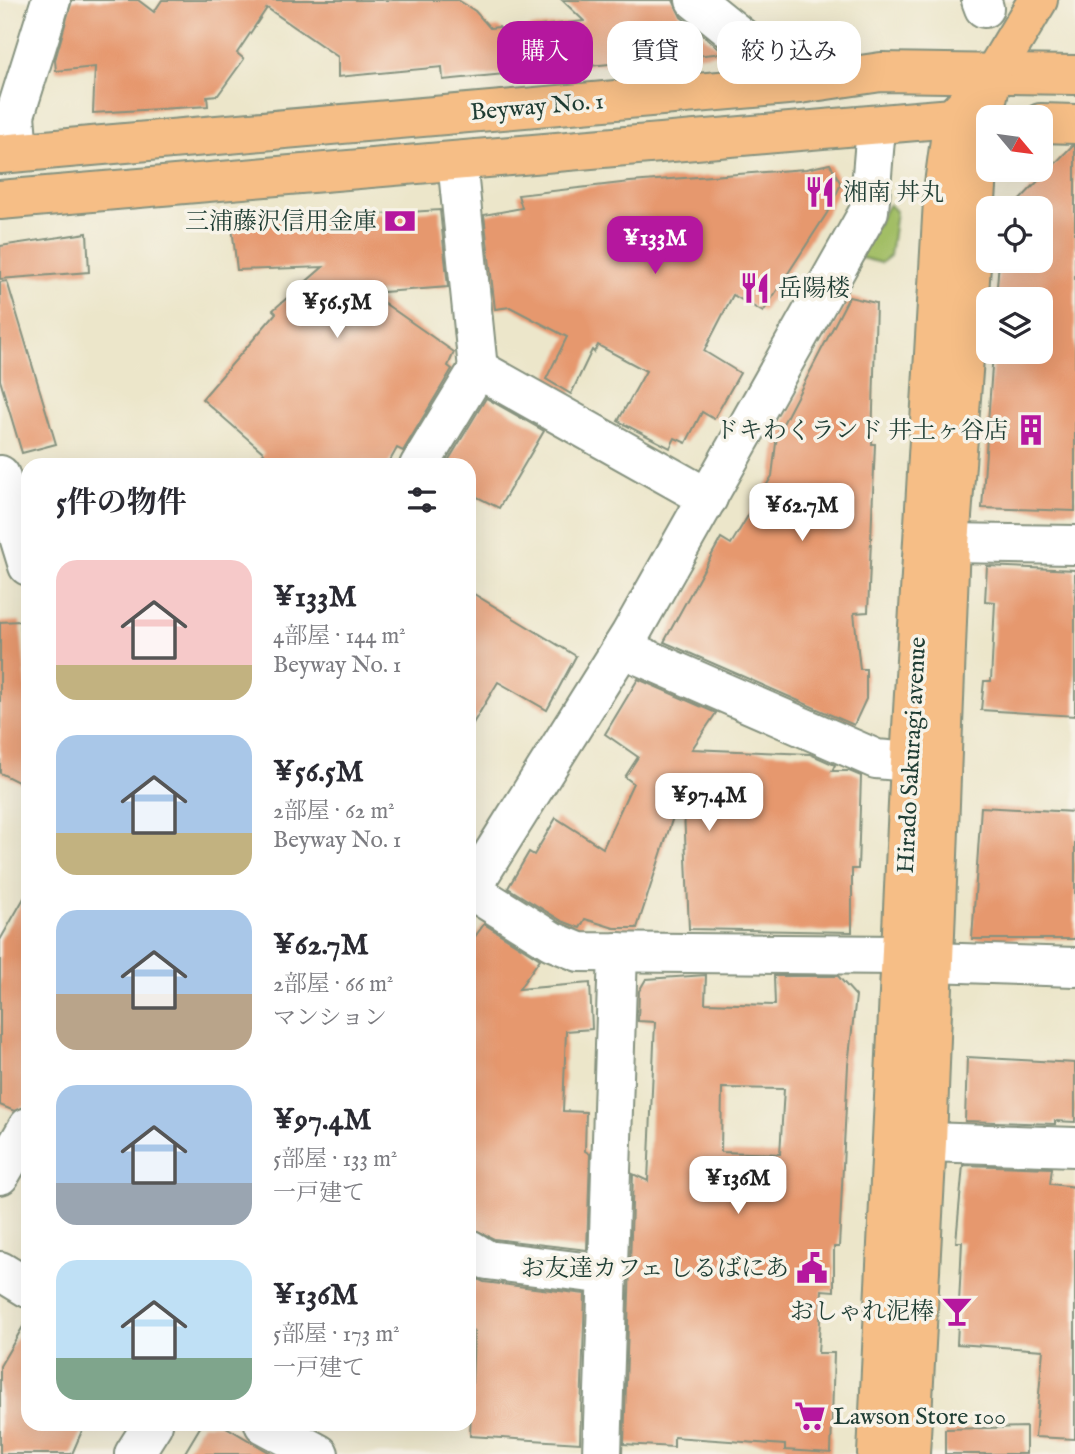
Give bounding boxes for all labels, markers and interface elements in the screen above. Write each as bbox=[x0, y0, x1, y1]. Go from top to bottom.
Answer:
chip: 購入 bbox=[497, 21, 593, 84]
chip: 賃貸 bbox=[607, 21, 703, 84]
chip: 絞り込み bbox=[717, 21, 861, 84]
street label: Beyway No. 1 bbox=[469, 86, 605, 129]
north arrow bbox=[976, 105, 1054, 182]
map controls bbox=[976, 105, 1053, 364]
restaurant icon: 湘南 丼丸 bbox=[803, 175, 837, 209]
place label: 湘南 丼丸 bbox=[843, 178, 944, 209]
button: locate bbox=[976, 196, 1053, 273]
bank icon: 三浦藤沢信用金庫 bbox=[383, 204, 417, 238]
place label: 三浦藤沢信用金庫 bbox=[185, 207, 377, 238]
pin: ¥133M bbox=[606, 216, 704, 276]
text: ¥133M bbox=[623, 224, 687, 253]
restaurant icon: 岳陽楼 bbox=[738, 271, 772, 305]
place label: 岳陽楼 bbox=[778, 274, 850, 305]
pin: ¥56.5M bbox=[280, 280, 394, 340]
button: layers bbox=[976, 287, 1053, 364]
text: ¥56.5M bbox=[302, 288, 372, 317]
building icon: ドキわくランド 井土ヶ谷店 bbox=[1014, 413, 1048, 447]
place label: ドキわくランド 井土ヶ谷店 bbox=[715, 416, 1008, 447]
icon: filters bbox=[403, 481, 441, 519]
pin: ¥62.7M bbox=[745, 484, 859, 543]
text: 5件の物件 bbox=[56, 485, 187, 523]
text: ¥62.7M bbox=[765, 491, 839, 520]
text: ¥133M bbox=[273, 579, 357, 617]
icon: home bbox=[112, 588, 196, 672]
text: 4部屋 · 144 m² bbox=[273, 622, 406, 651]
street label: Hirado Sakuragi avenue bbox=[891, 636, 934, 874]
text: Beyway No. 1 bbox=[273, 651, 401, 680]
text: ¥56.5M bbox=[273, 754, 364, 792]
icon: home bbox=[112, 763, 196, 847]
pin: ¥97.4M bbox=[652, 774, 766, 833]
text: ¥97.4M bbox=[671, 781, 747, 810]
text: 2部屋 · 62 m² bbox=[273, 797, 395, 826]
text: Beyway No. 1 bbox=[273, 826, 401, 855]
text: ¥62.7M bbox=[273, 927, 369, 965]
icon: home bbox=[112, 938, 196, 1022]
text: 2部屋 · 66 m² bbox=[273, 970, 394, 999]
text: マンション bbox=[273, 1004, 387, 1033]
text: ¥97.4M bbox=[273, 1102, 372, 1140]
icon: home bbox=[112, 1113, 196, 1197]
text: 5部屋 · 133 m² bbox=[273, 1145, 397, 1174]
pin: ¥136M bbox=[689, 1156, 787, 1216]
text: ¥136M bbox=[705, 1164, 771, 1193]
text: 一戸建て bbox=[273, 1179, 365, 1208]
public building icon: お友達カフェ しるばにあ bbox=[795, 1251, 829, 1285]
place label: お友達カフェ しるばにあ bbox=[521, 1254, 789, 1285]
text: ¥136M bbox=[273, 1277, 358, 1315]
icon: home bbox=[112, 1288, 196, 1372]
bar icon: おしゃれ泥棒 bbox=[940, 1294, 974, 1328]
place label: おしゃれ泥棒 bbox=[790, 1297, 934, 1328]
text: 5部屋 · 173 m² bbox=[273, 1320, 400, 1349]
text: 一戸建て bbox=[273, 1354, 365, 1383]
supermarket icon: Lawson Store 100 bbox=[793, 1399, 827, 1433]
place label: Lawson Store 100 bbox=[833, 1402, 1006, 1433]

